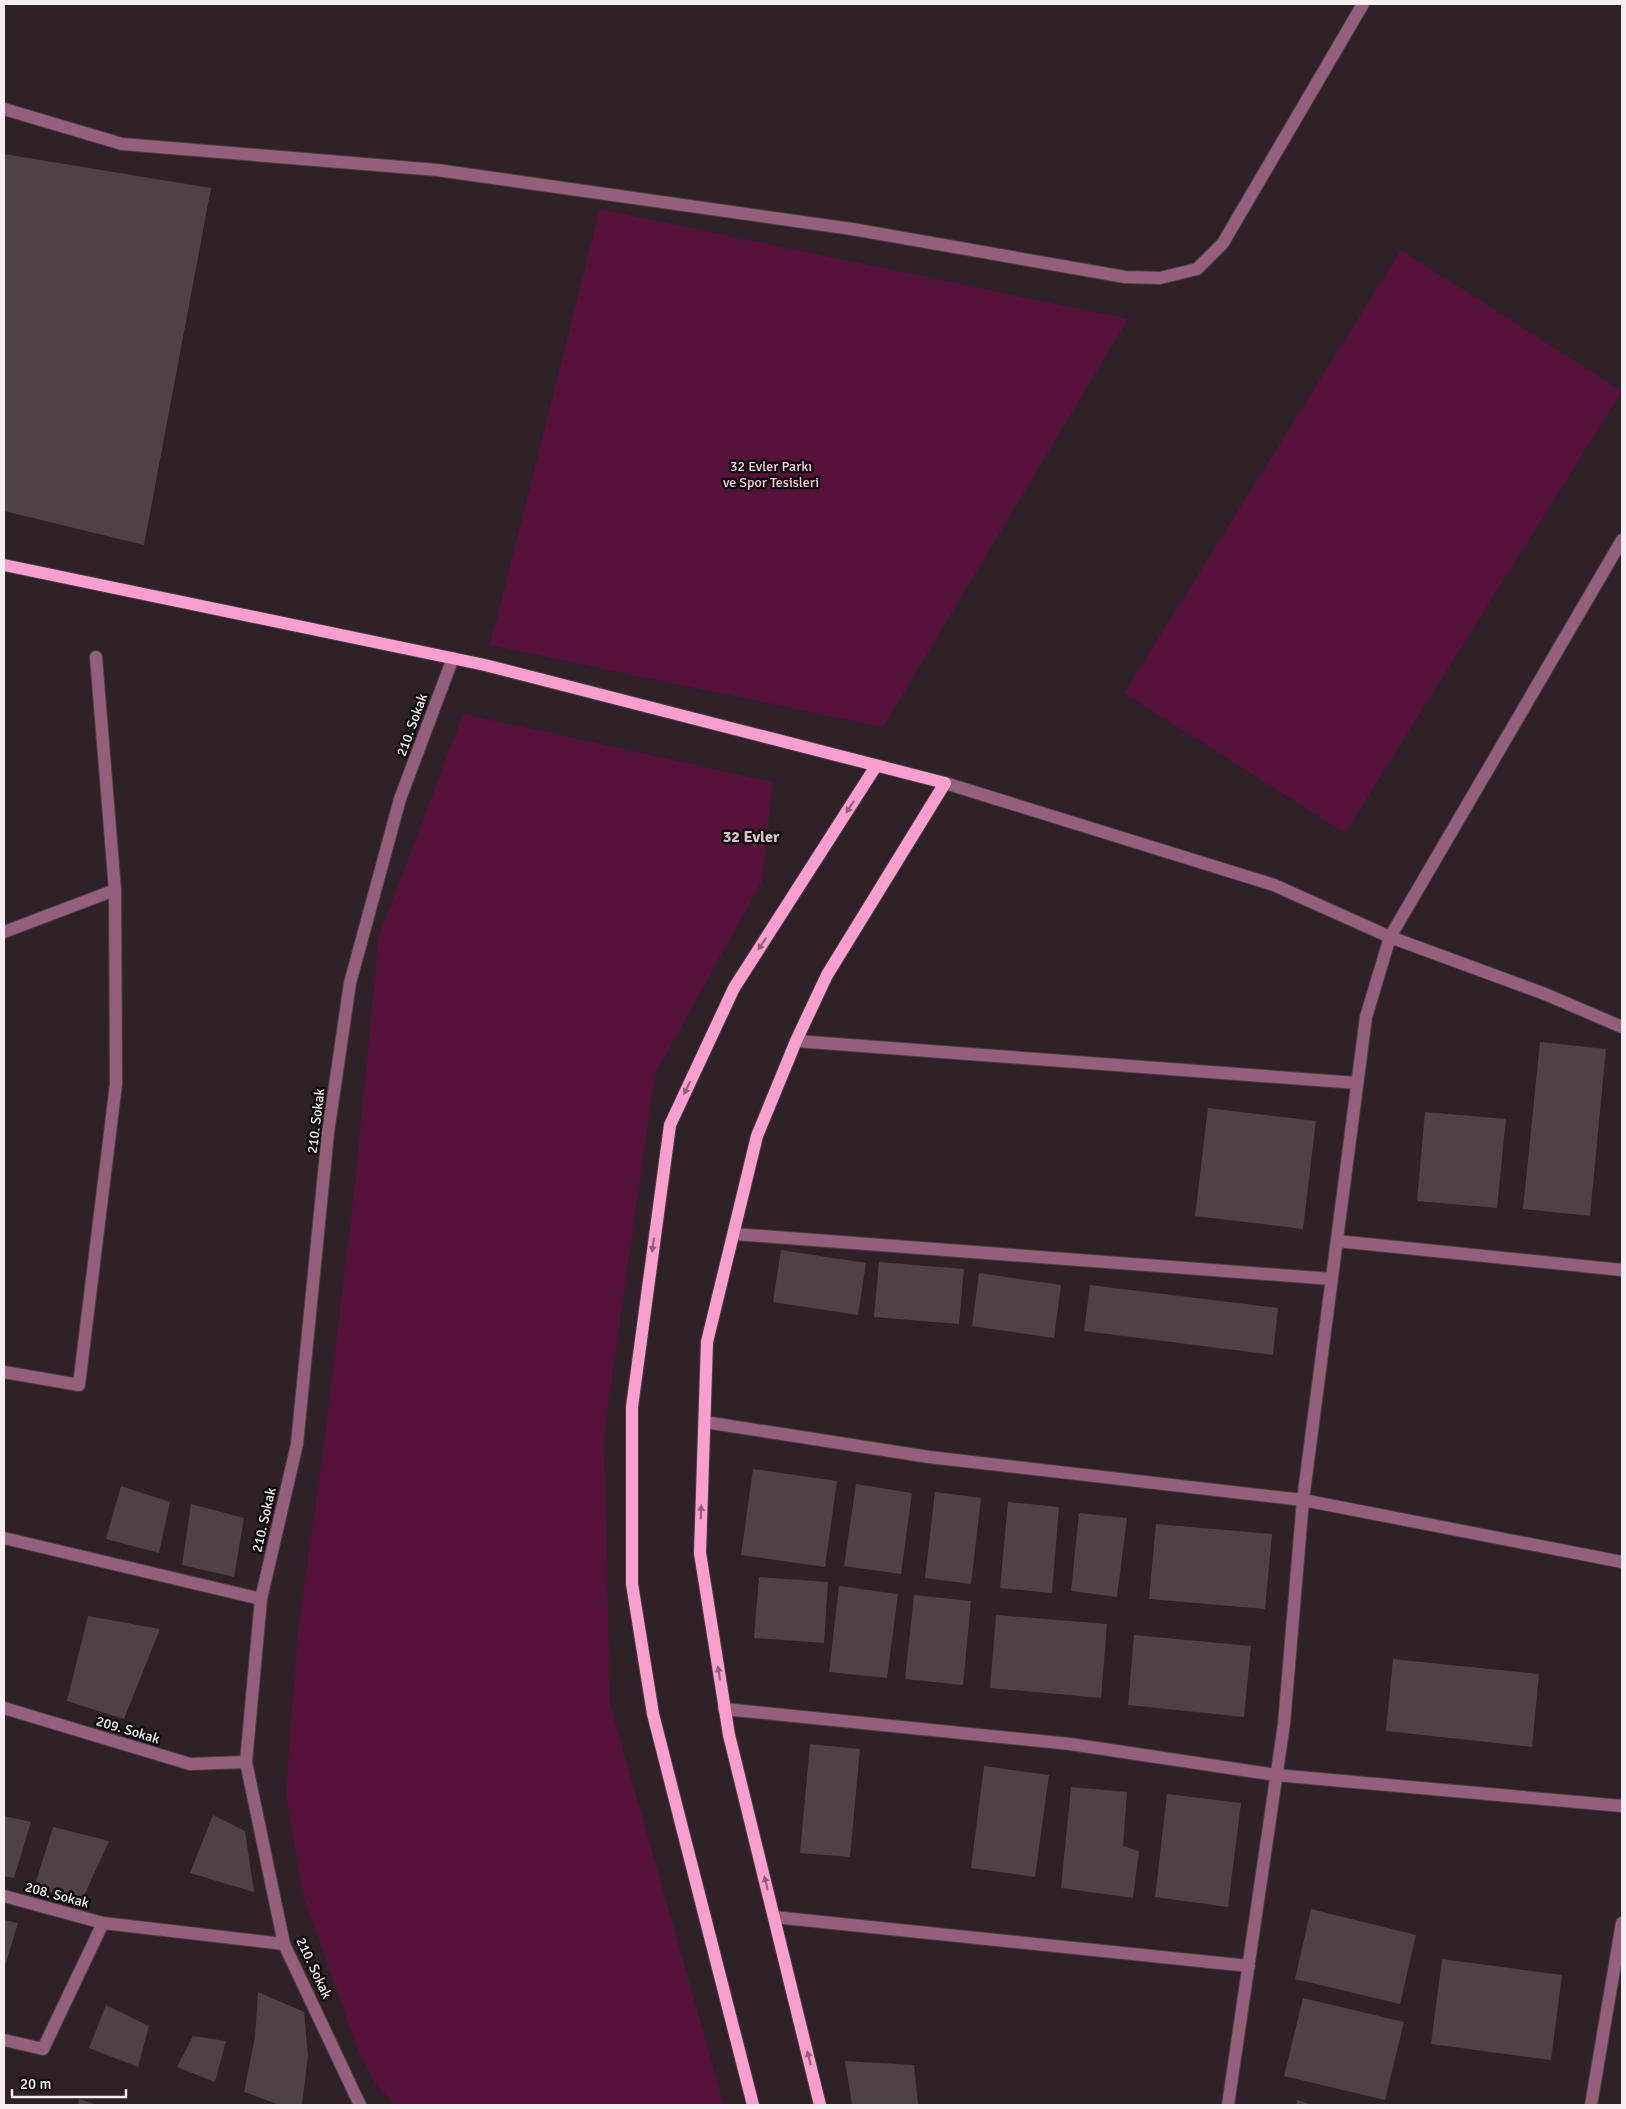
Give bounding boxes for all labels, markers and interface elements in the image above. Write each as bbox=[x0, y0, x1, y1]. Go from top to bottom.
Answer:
park label: 32 Evler Parkı ve Spor Tesisleri bbox=[723, 458, 819, 491]
street label: 210. Sokak bbox=[393, 691, 431, 759]
one-way arrow bbox=[845, 800, 854, 814]
district label: 32 Evler bbox=[723, 827, 780, 847]
one-way arrow bbox=[757, 937, 767, 950]
one-way arrow bbox=[683, 1081, 691, 1095]
street label: 210. Sokak bbox=[304, 1087, 328, 1155]
one-way arrow bbox=[649, 1238, 657, 1254]
street label: 210. Sokak bbox=[248, 1486, 280, 1554]
one-way arrow bbox=[698, 1504, 706, 1520]
one-way arrow bbox=[714, 1665, 722, 1681]
street label: 209. Sokak bbox=[94, 1712, 162, 1748]
one-way arrow bbox=[761, 1876, 769, 1891]
street label: 208. Sokak bbox=[23, 1878, 91, 1912]
street label: 210. Sokak bbox=[292, 1935, 336, 2001]
one-way arrow bbox=[805, 2050, 813, 2065]
scale bar bbox=[12, 2066, 126, 2098]
text: 20 m bbox=[20, 2075, 51, 2093]

